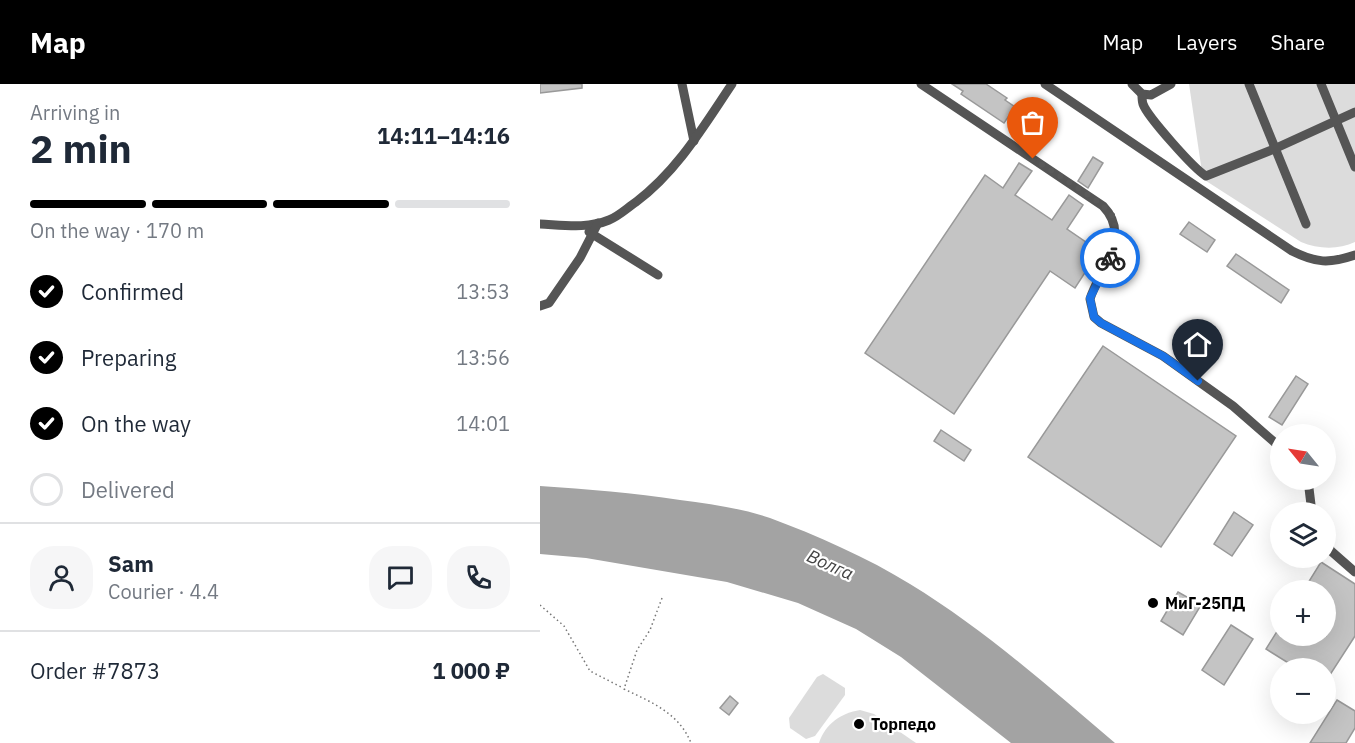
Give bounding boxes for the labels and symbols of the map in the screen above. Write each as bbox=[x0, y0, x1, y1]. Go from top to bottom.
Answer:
pin bbox=[1007, 97, 1058, 159]
courier bbox=[1080, 228, 1140, 288]
pin bbox=[1172, 319, 1223, 381]
north arrow bbox=[1270, 424, 1336, 490]
water label: Волга bbox=[803, 544, 857, 585]
place label: МиГ-25ПД bbox=[1165, 593, 1245, 613]
marker: МиГ-25ПД bbox=[1146, 596, 1160, 610]
place label: Торпедо bbox=[871, 714, 936, 734]
marker: Торпедо bbox=[852, 717, 866, 731]

